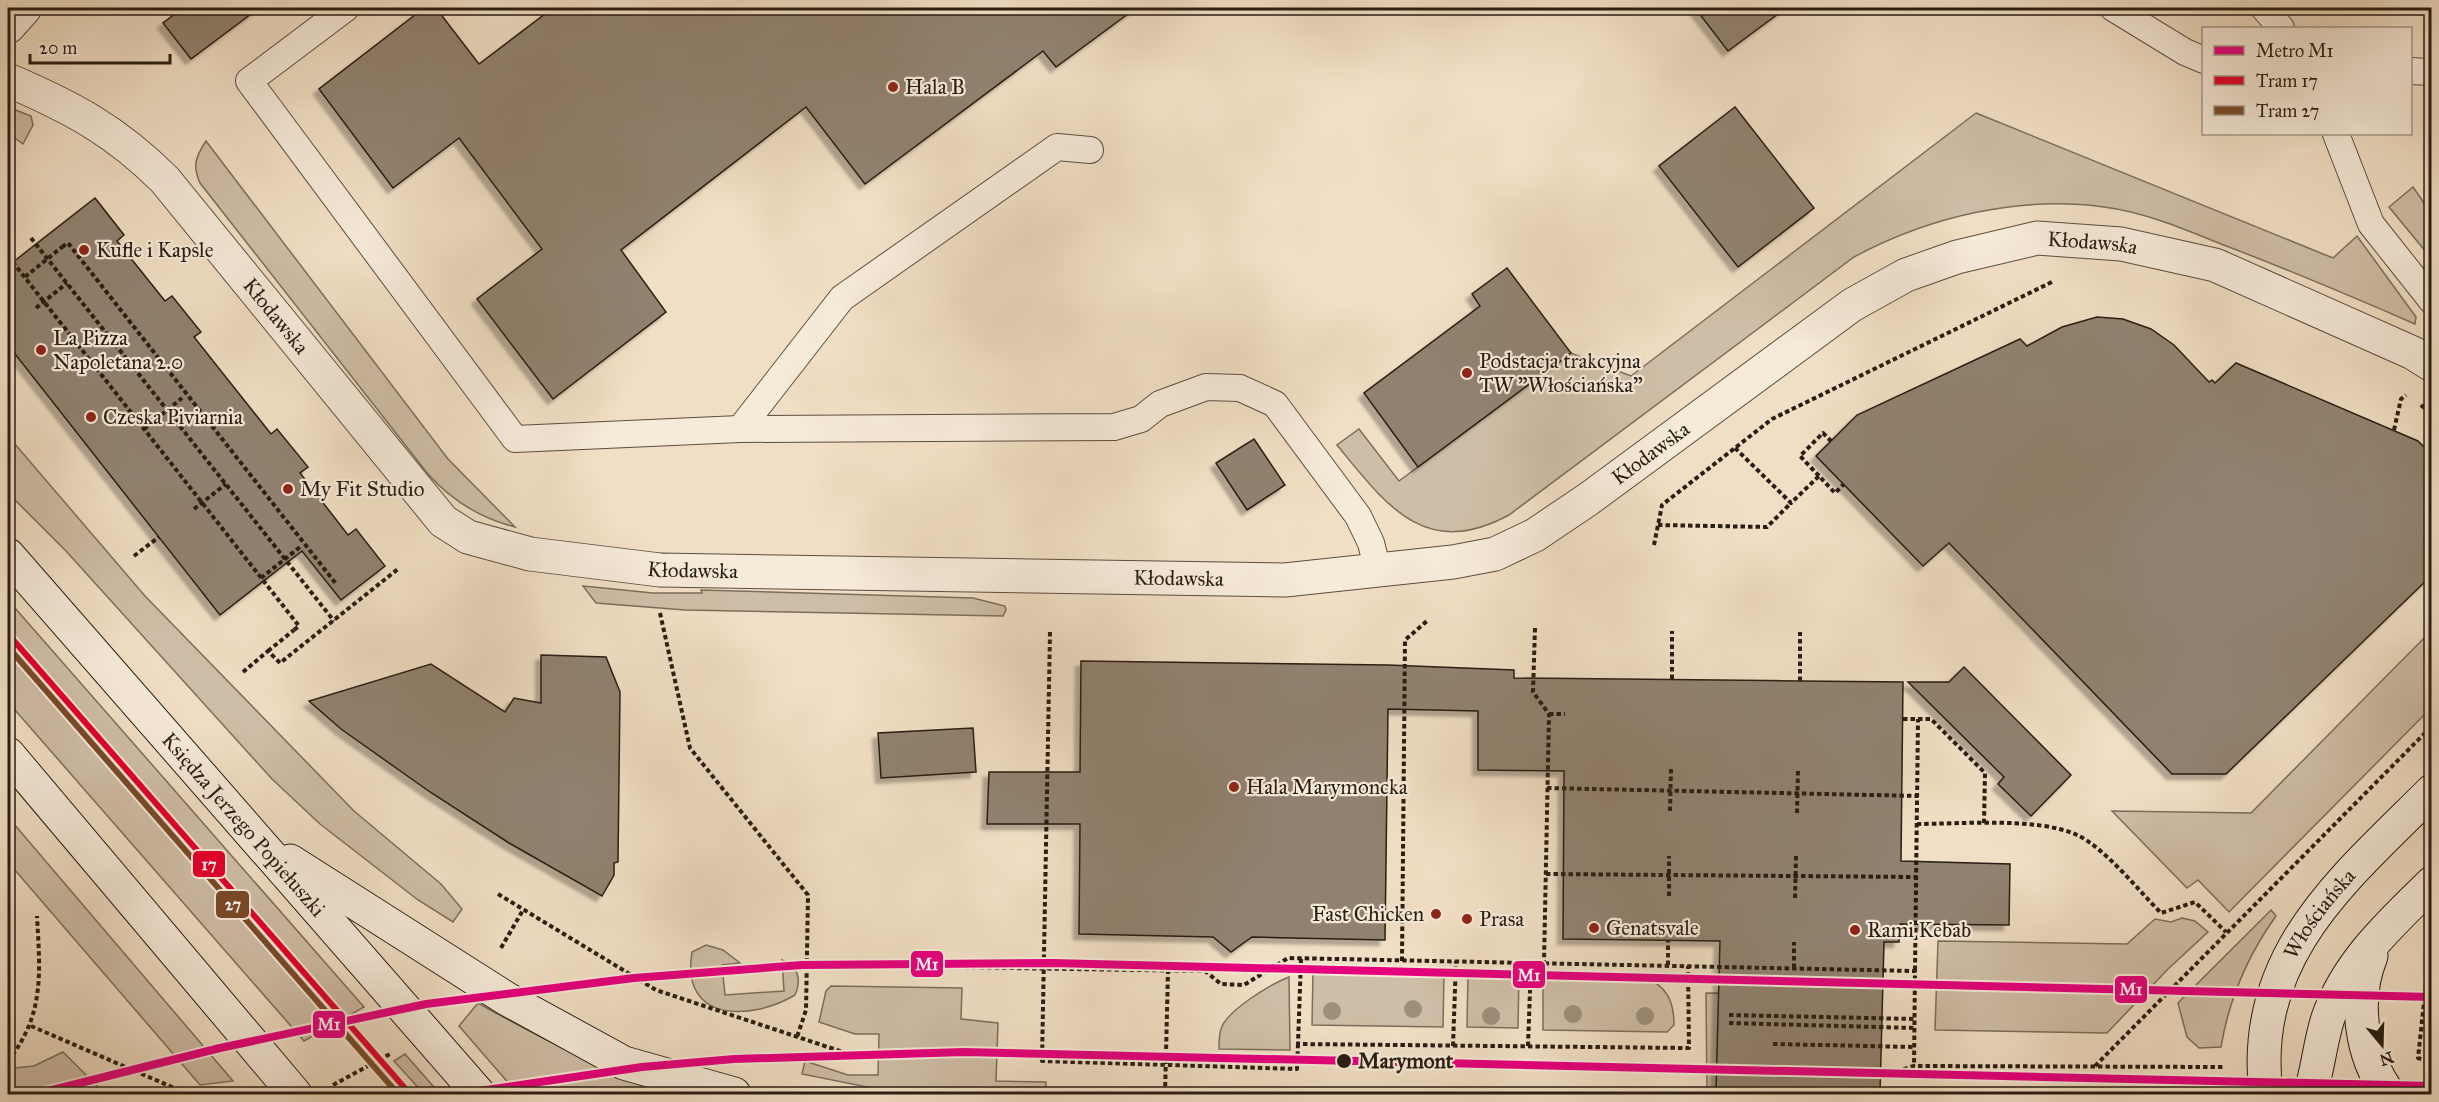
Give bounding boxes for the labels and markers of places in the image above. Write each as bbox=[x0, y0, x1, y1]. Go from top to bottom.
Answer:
place label: Hala B bbox=[905, 74, 965, 100]
marker: Hala B bbox=[886, 80, 900, 94]
place label: Kufle i Kapsle bbox=[96, 237, 214, 263]
marker: Kufle i Kapsle bbox=[77, 243, 91, 257]
place label: La Pizza Napoletana 2.0 bbox=[53, 325, 183, 375]
marker: La Pizza Napoletana 2.0 bbox=[34, 343, 48, 357]
place label: Podstacja trakcyjna TW "Włościańska" bbox=[1479, 348, 1643, 398]
marker: Podstacja trakcyjna TW "Włościańska" bbox=[1460, 366, 1474, 380]
place label: Czeska Piviarnia bbox=[103, 404, 243, 430]
marker: Czeska Piviarnia bbox=[84, 410, 98, 424]
place label: My Fit Studio bbox=[300, 476, 425, 502]
marker: My Fit Studio bbox=[281, 482, 295, 496]
place label: Hala Marymoncka bbox=[1246, 774, 1408, 800]
marker: Hala Marymoncka bbox=[1227, 780, 1241, 794]
place label: Fast Chicken bbox=[1312, 901, 1424, 927]
place label: Prasa bbox=[1479, 906, 1524, 932]
marker: Fast Chicken bbox=[1429, 907, 1443, 921]
marker: Prasa bbox=[1460, 912, 1474, 926]
place label: Genatsvale bbox=[1606, 915, 1699, 941]
place label: Rami Kebab bbox=[1867, 917, 1971, 943]
marker: Genatsvale bbox=[1587, 921, 1601, 935]
marker: Rami Kebab bbox=[1848, 923, 1862, 937]
place label: Marymont bbox=[1358, 1048, 1454, 1074]
marker: Marymont bbox=[1335, 1052, 1353, 1070]

